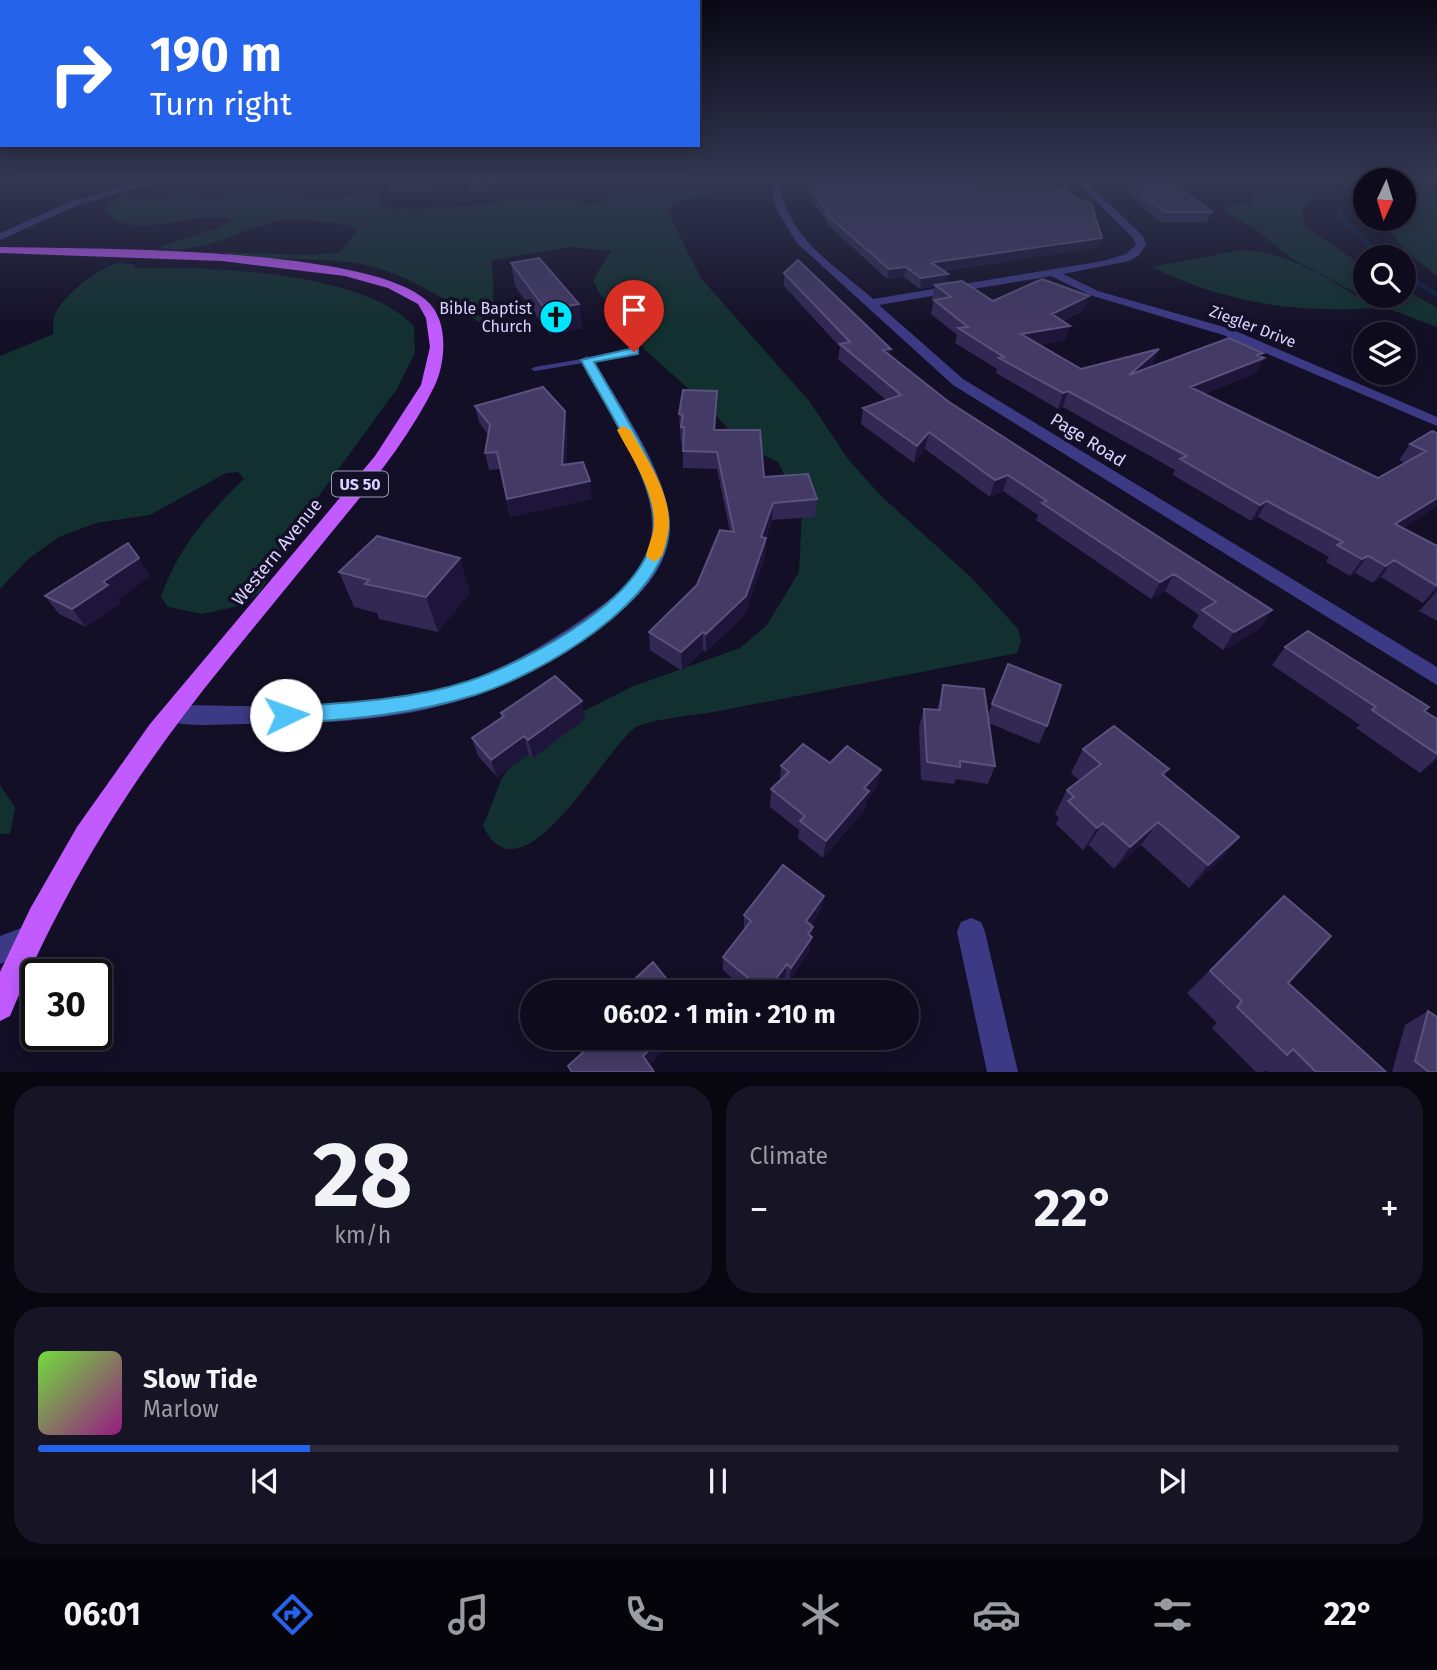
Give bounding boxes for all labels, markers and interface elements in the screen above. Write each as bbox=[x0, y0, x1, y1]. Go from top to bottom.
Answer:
text: 190 m bbox=[150, 25, 282, 84]
icon: right bbox=[35, 28, 126, 119]
text: Turn right bbox=[150, 85, 292, 123]
north arrow bbox=[1353, 168, 1416, 231]
map controls bbox=[1353, 168, 1416, 385]
button: search bbox=[1353, 245, 1416, 308]
pin bbox=[604, 280, 664, 352]
icon: arrive bbox=[615, 291, 653, 329]
church icon: Bible Baptist Church bbox=[537, 298, 575, 336]
place label: Bible Baptist Church bbox=[439, 299, 532, 336]
street label: Ziegler Drive bbox=[1207, 301, 1299, 352]
button: layers bbox=[1353, 322, 1416, 385]
street label: Page Road bbox=[1046, 408, 1130, 472]
road number: US 50 bbox=[332, 471, 388, 496]
street label: Western Avenue bbox=[227, 494, 327, 610]
position arrow bbox=[249, 678, 323, 752]
speed limit sign: 30 bbox=[21, 959, 112, 1050]
text: 06:02 · 1 min · 210 m bbox=[603, 999, 836, 1030]
text: 28 bbox=[313, 1121, 413, 1230]
text: Climate bbox=[750, 1142, 828, 1170]
text: 22° bbox=[1034, 1177, 1115, 1240]
text: − bbox=[750, 1186, 769, 1232]
text: + bbox=[1380, 1186, 1399, 1232]
text: km/h bbox=[334, 1221, 391, 1249]
text: Slow Tide bbox=[143, 1364, 258, 1395]
text: Marlow bbox=[143, 1395, 219, 1423]
icon: previous bbox=[246, 1462, 284, 1500]
icon: pause bbox=[699, 1462, 737, 1500]
icon: next bbox=[1153, 1462, 1191, 1500]
icon: directions bbox=[268, 1590, 317, 1639]
icon: music bbox=[444, 1590, 493, 1639]
icon: phone bbox=[620, 1590, 669, 1639]
icon: climate bbox=[796, 1590, 845, 1639]
icon: car bbox=[972, 1590, 1021, 1639]
icon: filters bbox=[1148, 1590, 1197, 1639]
text: 06:01 bbox=[63, 1595, 141, 1633]
text: 22° bbox=[1324, 1595, 1373, 1633]

